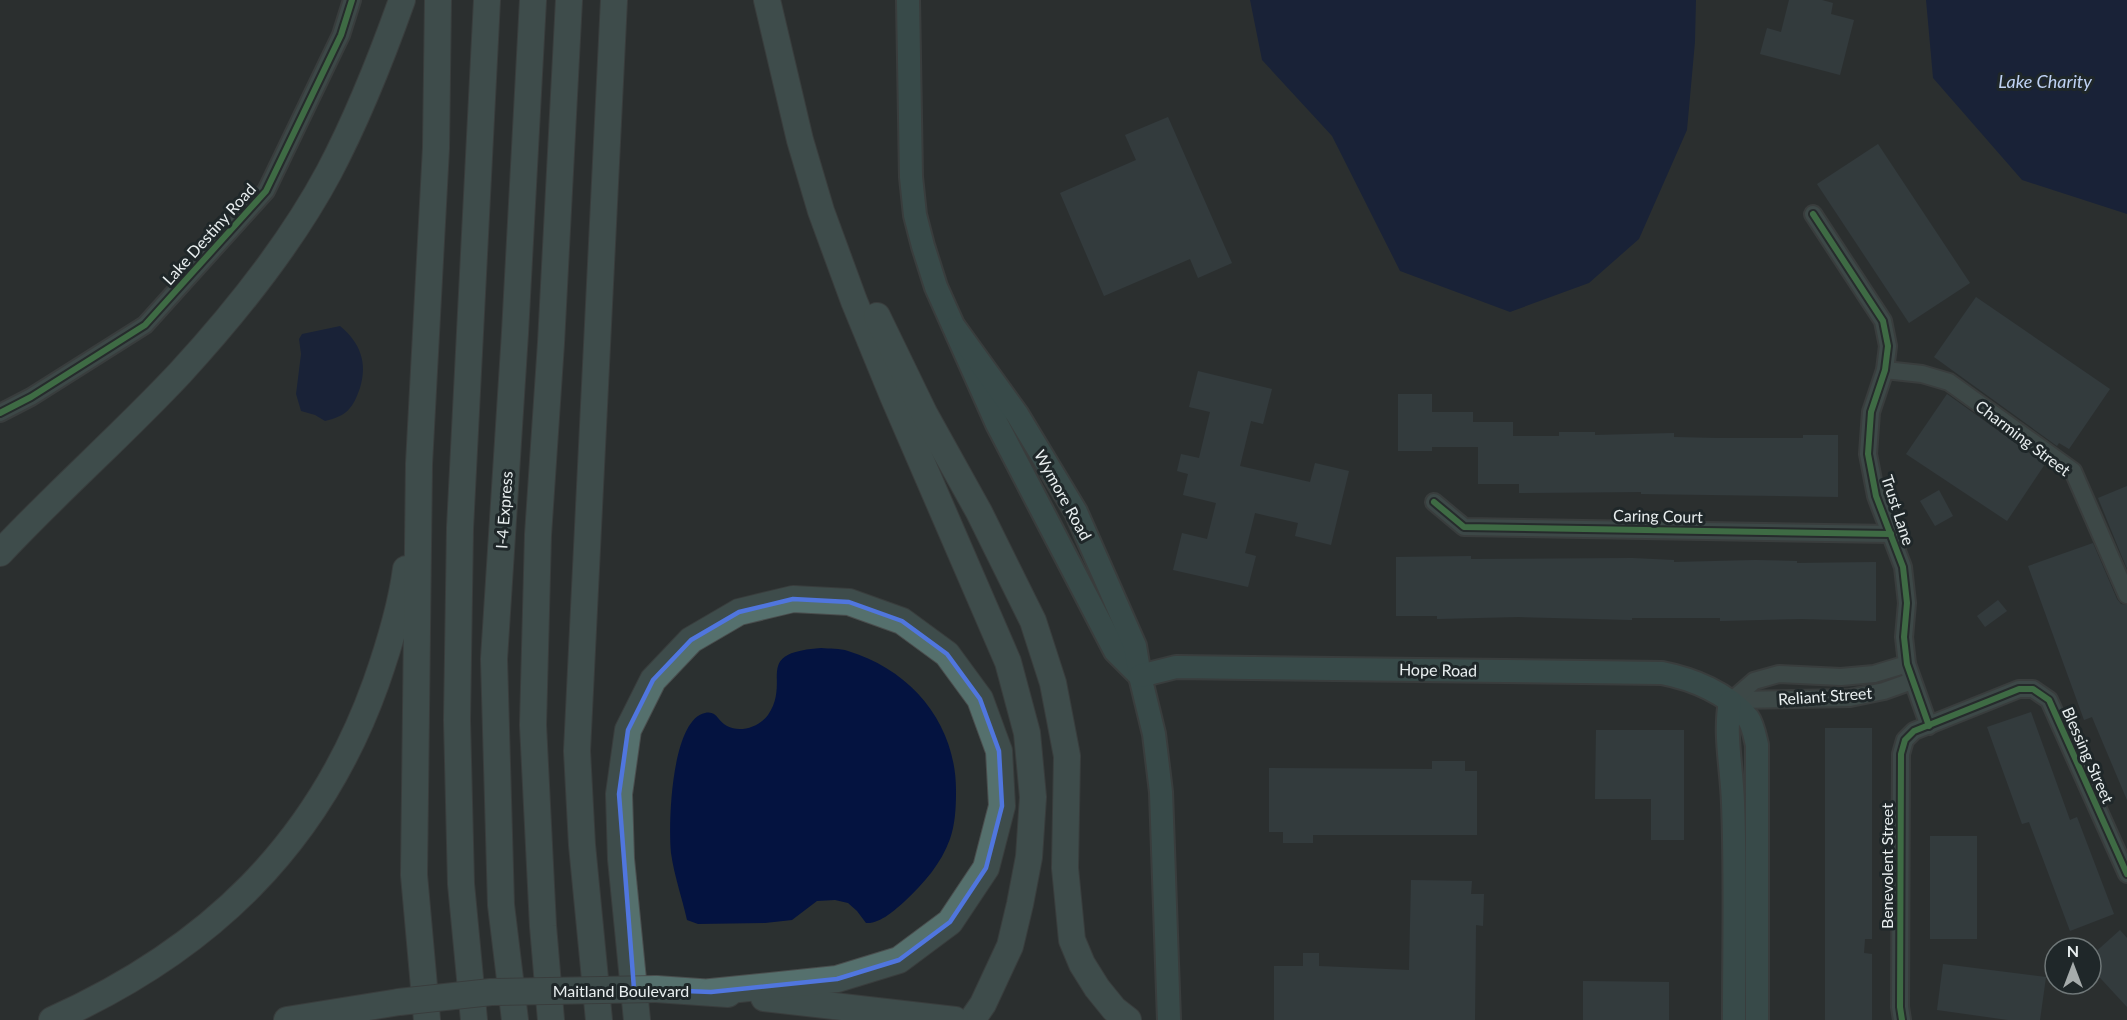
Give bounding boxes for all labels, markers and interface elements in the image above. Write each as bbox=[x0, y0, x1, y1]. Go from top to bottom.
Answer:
water label: Lake Charity bbox=[1998, 70, 2092, 92]
street label: Lake Destiny Road bbox=[158, 179, 259, 288]
street label: Charming Street bbox=[1972, 396, 2075, 480]
street label: Wymore Road bbox=[1031, 446, 1096, 543]
street label: I-4 Express bbox=[491, 470, 516, 549]
street label: Trust Lane bbox=[1878, 472, 1919, 547]
street label: Caring Court bbox=[1613, 505, 1703, 526]
street label: Hope Road bbox=[1399, 659, 1477, 680]
street label: Reliant Street bbox=[1777, 683, 1873, 708]
street label: Blessing Street bbox=[2059, 704, 2118, 806]
street label: Benevolent Street bbox=[1877, 803, 1896, 929]
north arrow bbox=[2043, 936, 2103, 996]
text: N bbox=[2067, 941, 2079, 960]
street label: Maitland Boulevard bbox=[553, 981, 689, 1000]

